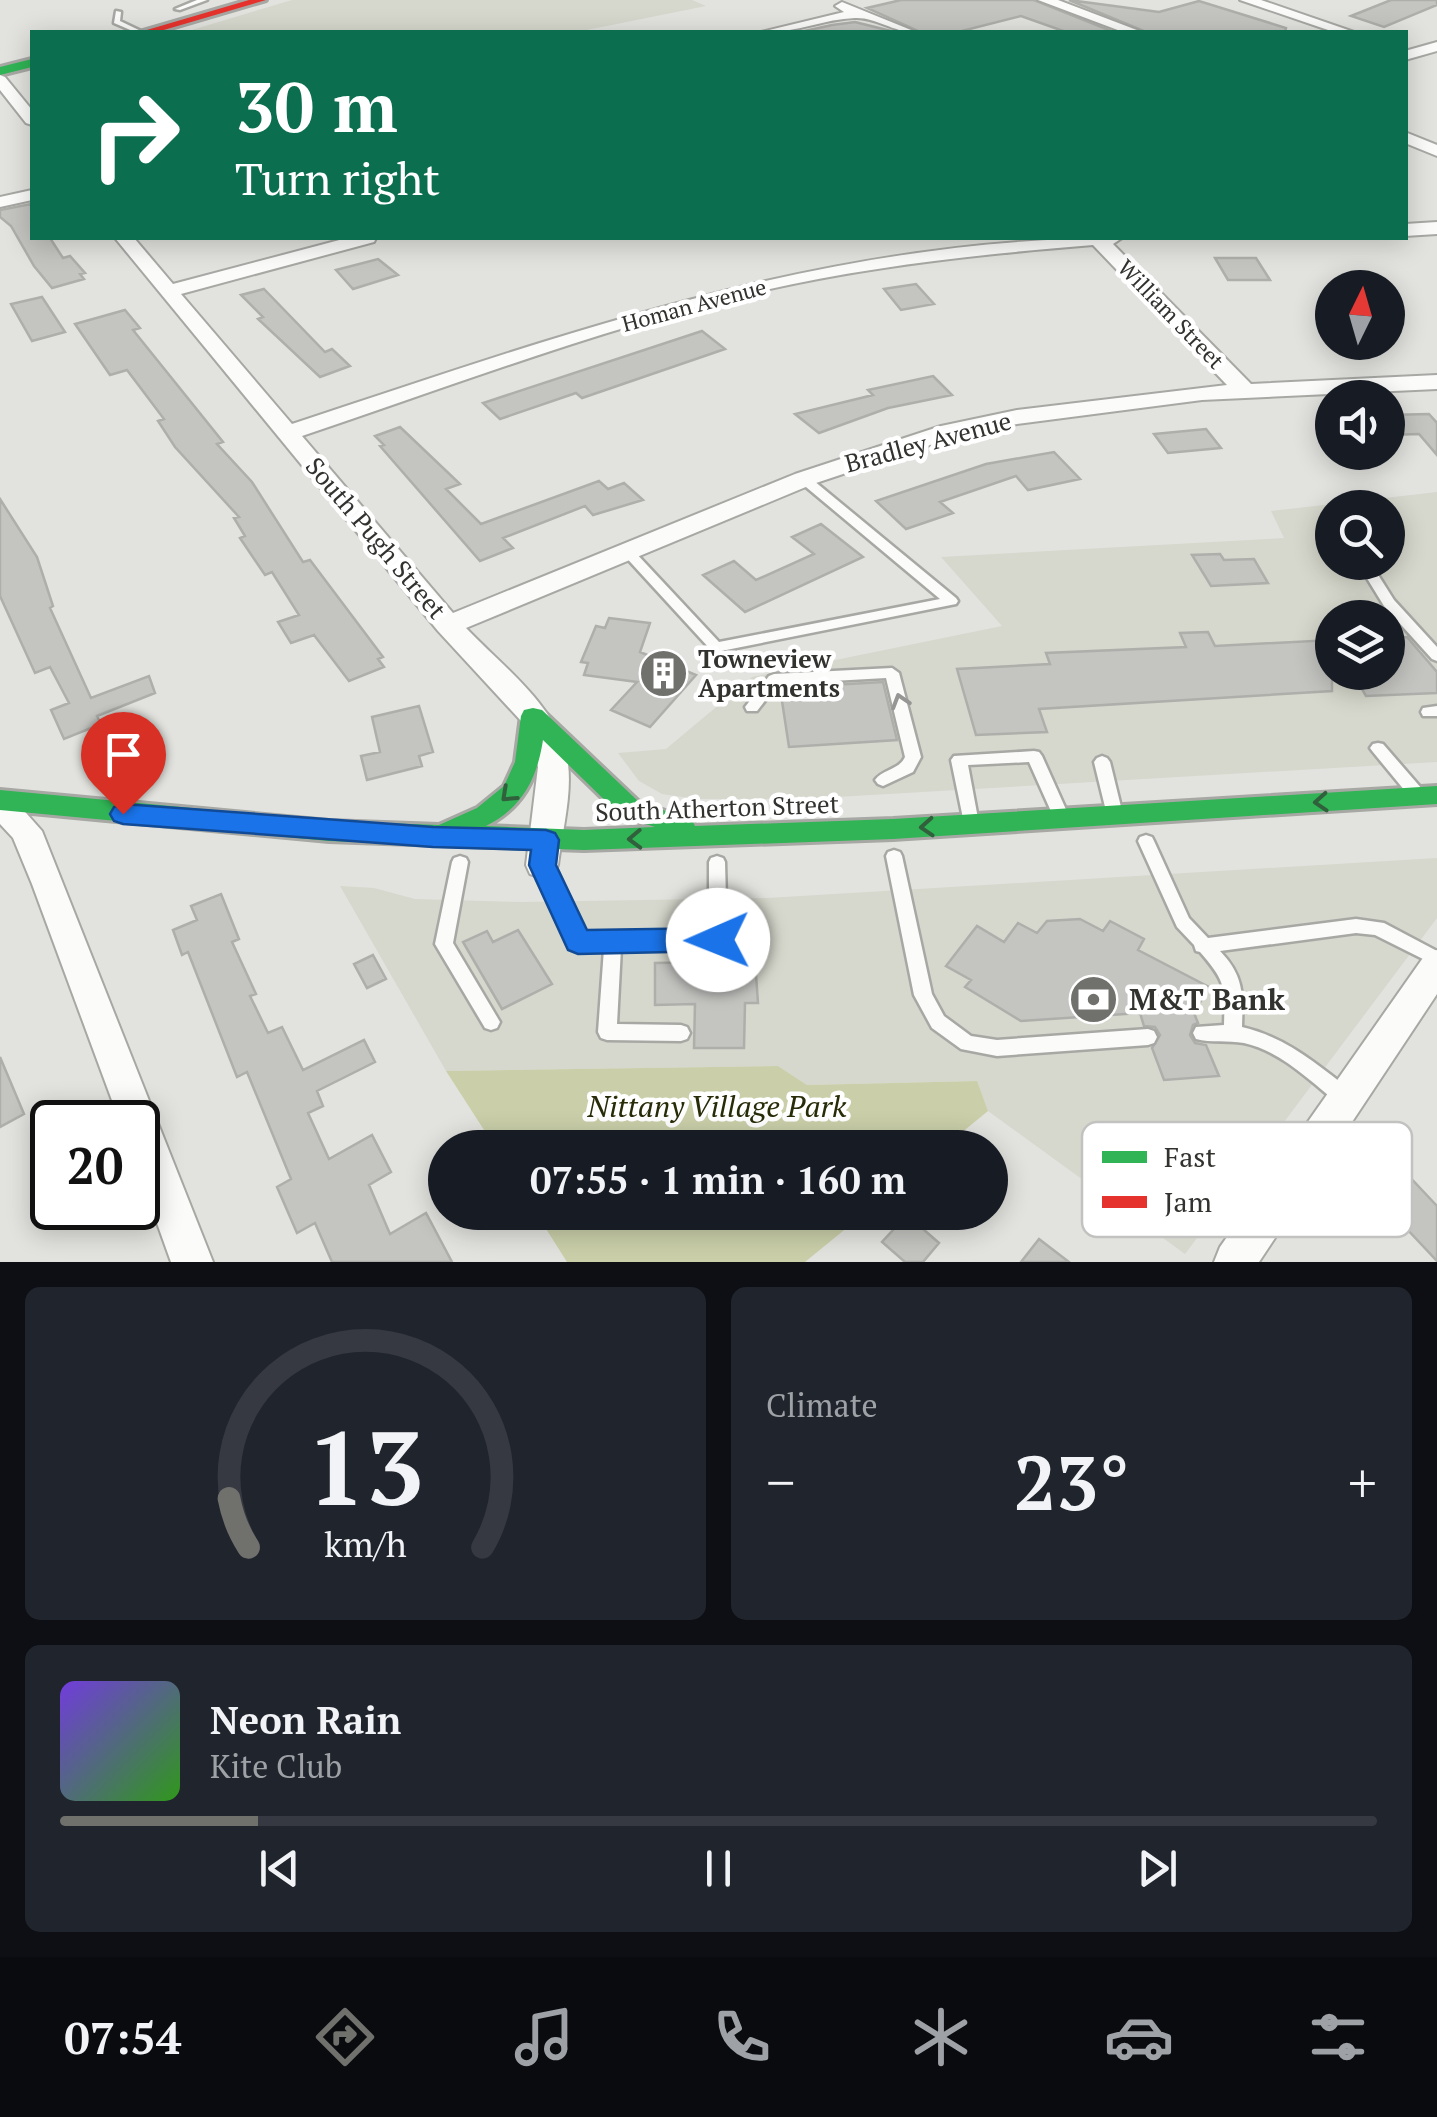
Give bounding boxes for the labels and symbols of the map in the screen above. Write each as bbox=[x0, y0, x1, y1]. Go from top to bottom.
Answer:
street label: William Street bbox=[1112, 253, 1231, 375]
north arrow bbox=[1315, 270, 1405, 360]
street label: Homan Avenue bbox=[618, 271, 769, 338]
street label: Bradley Avenue bbox=[841, 403, 1015, 480]
street label: South Pugh Street bbox=[299, 450, 454, 625]
place label: Towneview Apartments bbox=[698, 642, 840, 704]
building icon: Towneview Apartments bbox=[637, 647, 689, 699]
one-way arrow bbox=[891, 694, 912, 711]
pin bbox=[81, 712, 166, 815]
one-way arrow bbox=[501, 784, 520, 802]
street label: South Atherton Street bbox=[595, 787, 839, 828]
one-way arrow bbox=[1313, 791, 1329, 812]
one-way arrow bbox=[918, 816, 934, 837]
one-way arrow bbox=[627, 828, 643, 849]
position arrow bbox=[666, 888, 770, 992]
bank icon: M&T Bank bbox=[1068, 974, 1120, 1026]
place label: M&T Bank bbox=[1129, 979, 1285, 1019]
park label: Nittany Village Park bbox=[587, 1086, 847, 1126]
speed limit sign: 20 bbox=[30, 1100, 160, 1230]
legend bbox=[1082, 1122, 1412, 1237]
text: Fast bbox=[1164, 1138, 1216, 1175]
text: Jam bbox=[1164, 1183, 1212, 1220]

